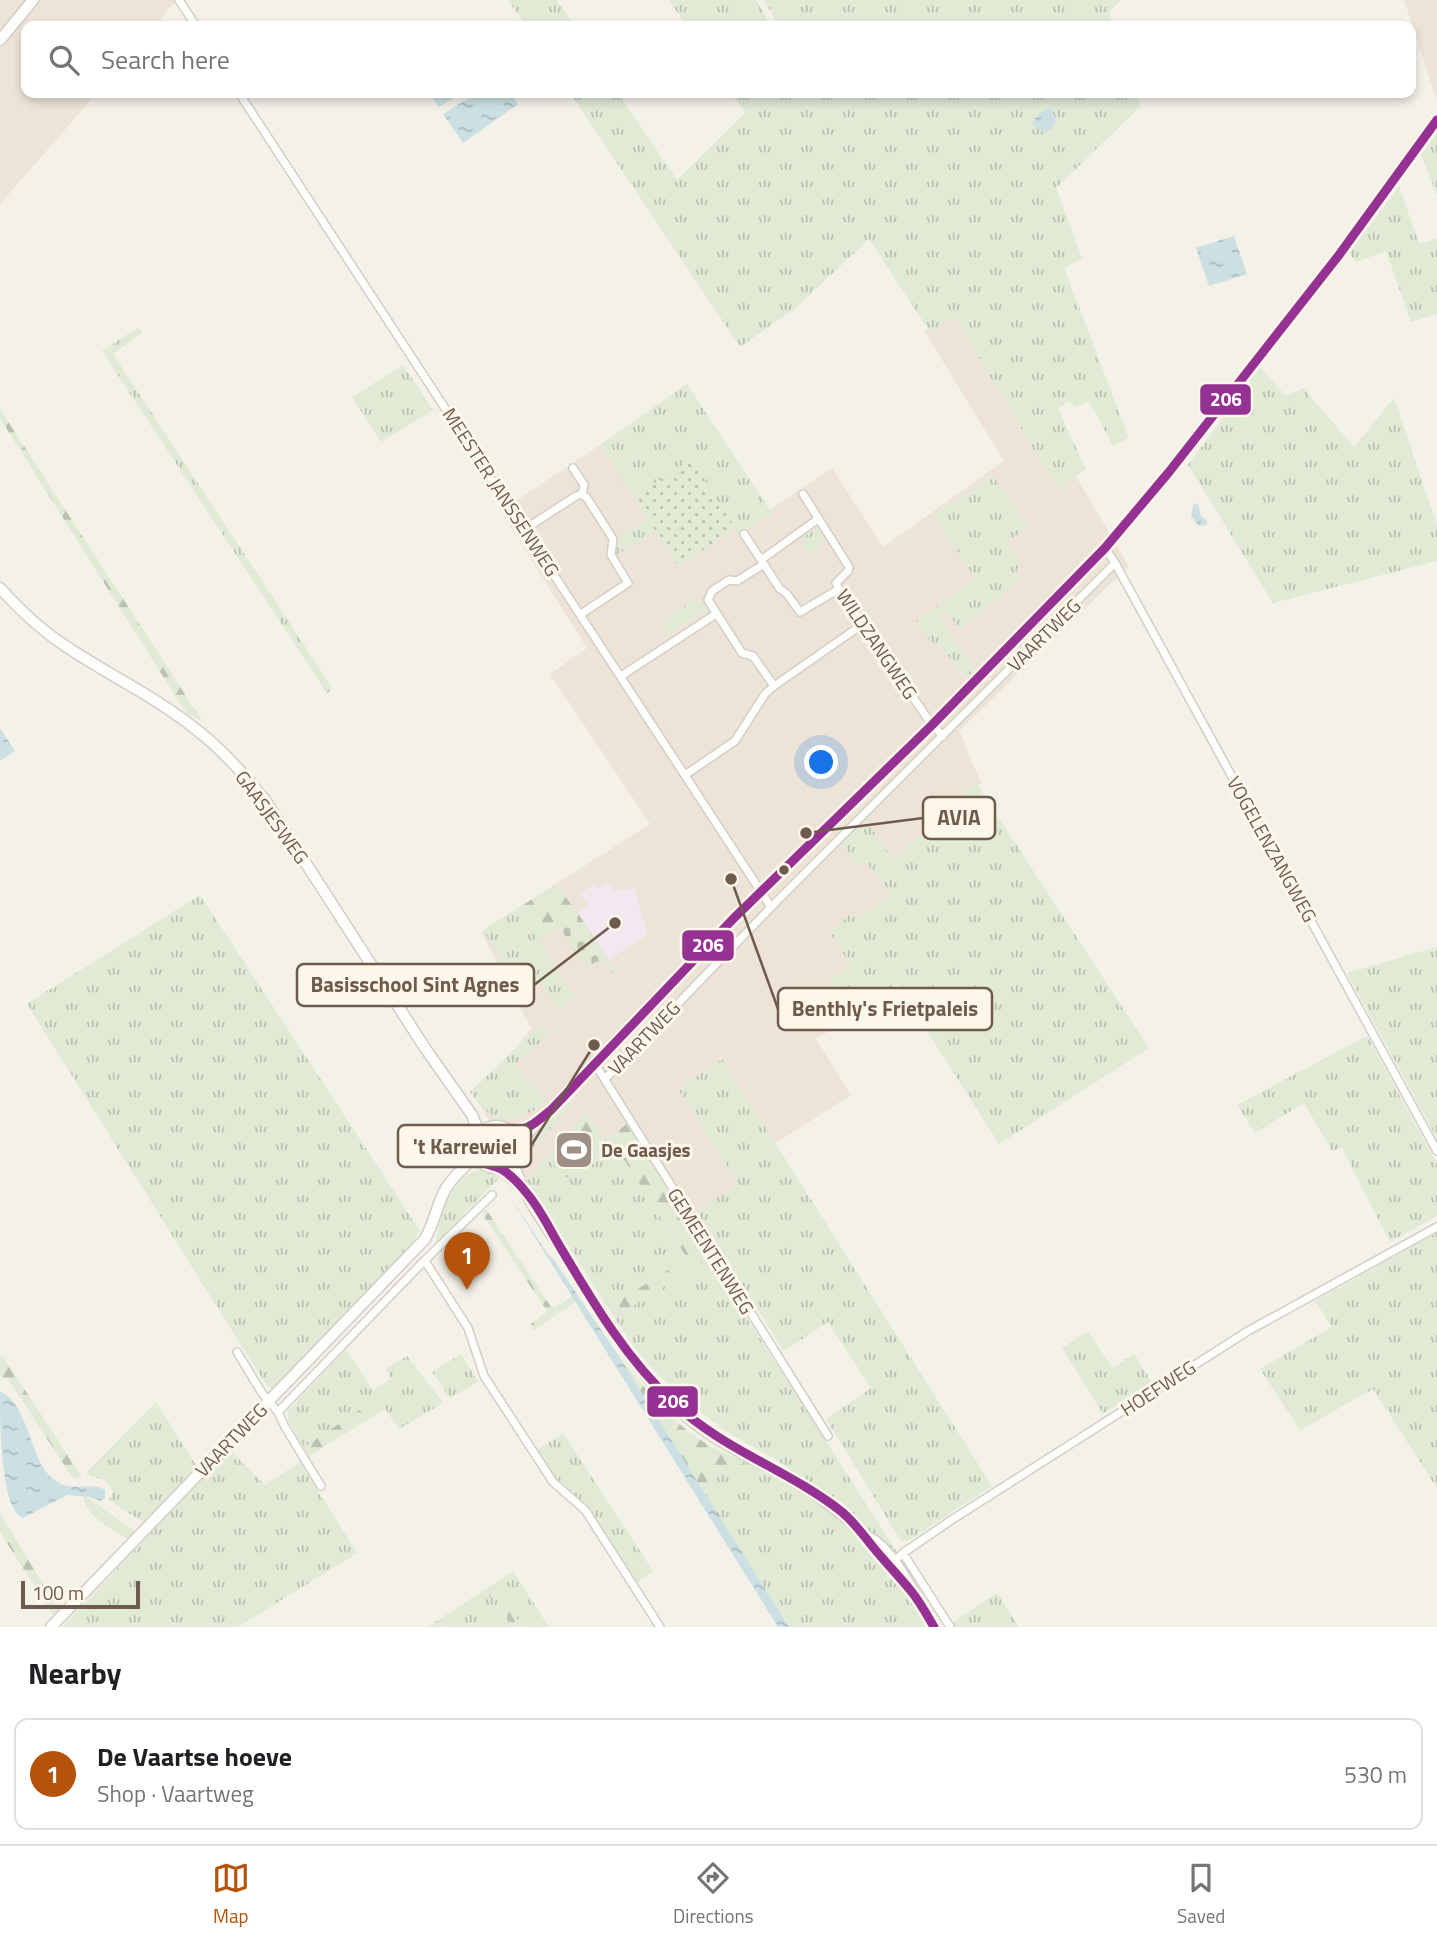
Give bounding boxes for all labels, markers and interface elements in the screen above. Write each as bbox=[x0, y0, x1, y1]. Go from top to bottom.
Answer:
search box bbox=[21, 21, 1416, 98]
text: Search here bbox=[101, 40, 230, 79]
icon: search bbox=[45, 41, 83, 79]
line badge: 206 bbox=[1199, 383, 1252, 416]
text: 206 bbox=[1210, 384, 1242, 413]
street label: MEESTER JANSSENWEG bbox=[436, 402, 567, 582]
street label: WILDZANGWEG bbox=[830, 583, 925, 705]
street label: VAARTWEG bbox=[1000, 591, 1087, 678]
your location bbox=[804, 745, 838, 779]
street label: GAASJESWEG bbox=[229, 764, 316, 869]
street label: VOGELENZANGWEG bbox=[1220, 770, 1325, 927]
callout: AVIA bbox=[923, 797, 995, 839]
text: AVIA bbox=[937, 801, 981, 833]
unlabelled marker bbox=[777, 863, 791, 877]
line badge: 206 bbox=[681, 929, 735, 962]
text: 206 bbox=[692, 930, 724, 959]
callout: Basisschool Sint Agnes bbox=[297, 964, 534, 1006]
text: Basisschool Sint Agnes bbox=[311, 968, 520, 1000]
callout: Benthly's Frietpaleis bbox=[778, 988, 992, 1030]
text: Benthly's Frietpaleis bbox=[792, 992, 978, 1024]
street label: VAARTWEG bbox=[601, 994, 687, 1081]
callout: 't Karrewiel bbox=[398, 1125, 531, 1167]
sports icon: De Gaasjes bbox=[553, 1129, 595, 1171]
text: 't Karrewiel bbox=[413, 1130, 517, 1162]
place label: De Gaasjes bbox=[601, 1135, 691, 1164]
street label: GEMEENTENWEG bbox=[661, 1182, 762, 1320]
pin: 1 bbox=[444, 1232, 490, 1290]
street label: HOEFWEG bbox=[1114, 1352, 1201, 1423]
line badge: 206 bbox=[646, 1385, 699, 1418]
text: 206 bbox=[657, 1386, 689, 1415]
street label: VAARTWEG bbox=[188, 1396, 274, 1483]
scale bar bbox=[21, 1578, 140, 1610]
text: 100 m bbox=[32, 1578, 84, 1607]
text: Nearby bbox=[28, 1650, 121, 1696]
text: De Vaartse hoeve bbox=[97, 1737, 292, 1776]
text: 1 bbox=[47, 1757, 59, 1792]
text: 530 m bbox=[1344, 1757, 1407, 1792]
text: Shop · Vaartweg bbox=[97, 1776, 254, 1811]
tab: Map bbox=[212, 1859, 250, 1930]
tab: Directions bbox=[673, 1859, 754, 1930]
tab: Saved bbox=[1177, 1859, 1225, 1930]

